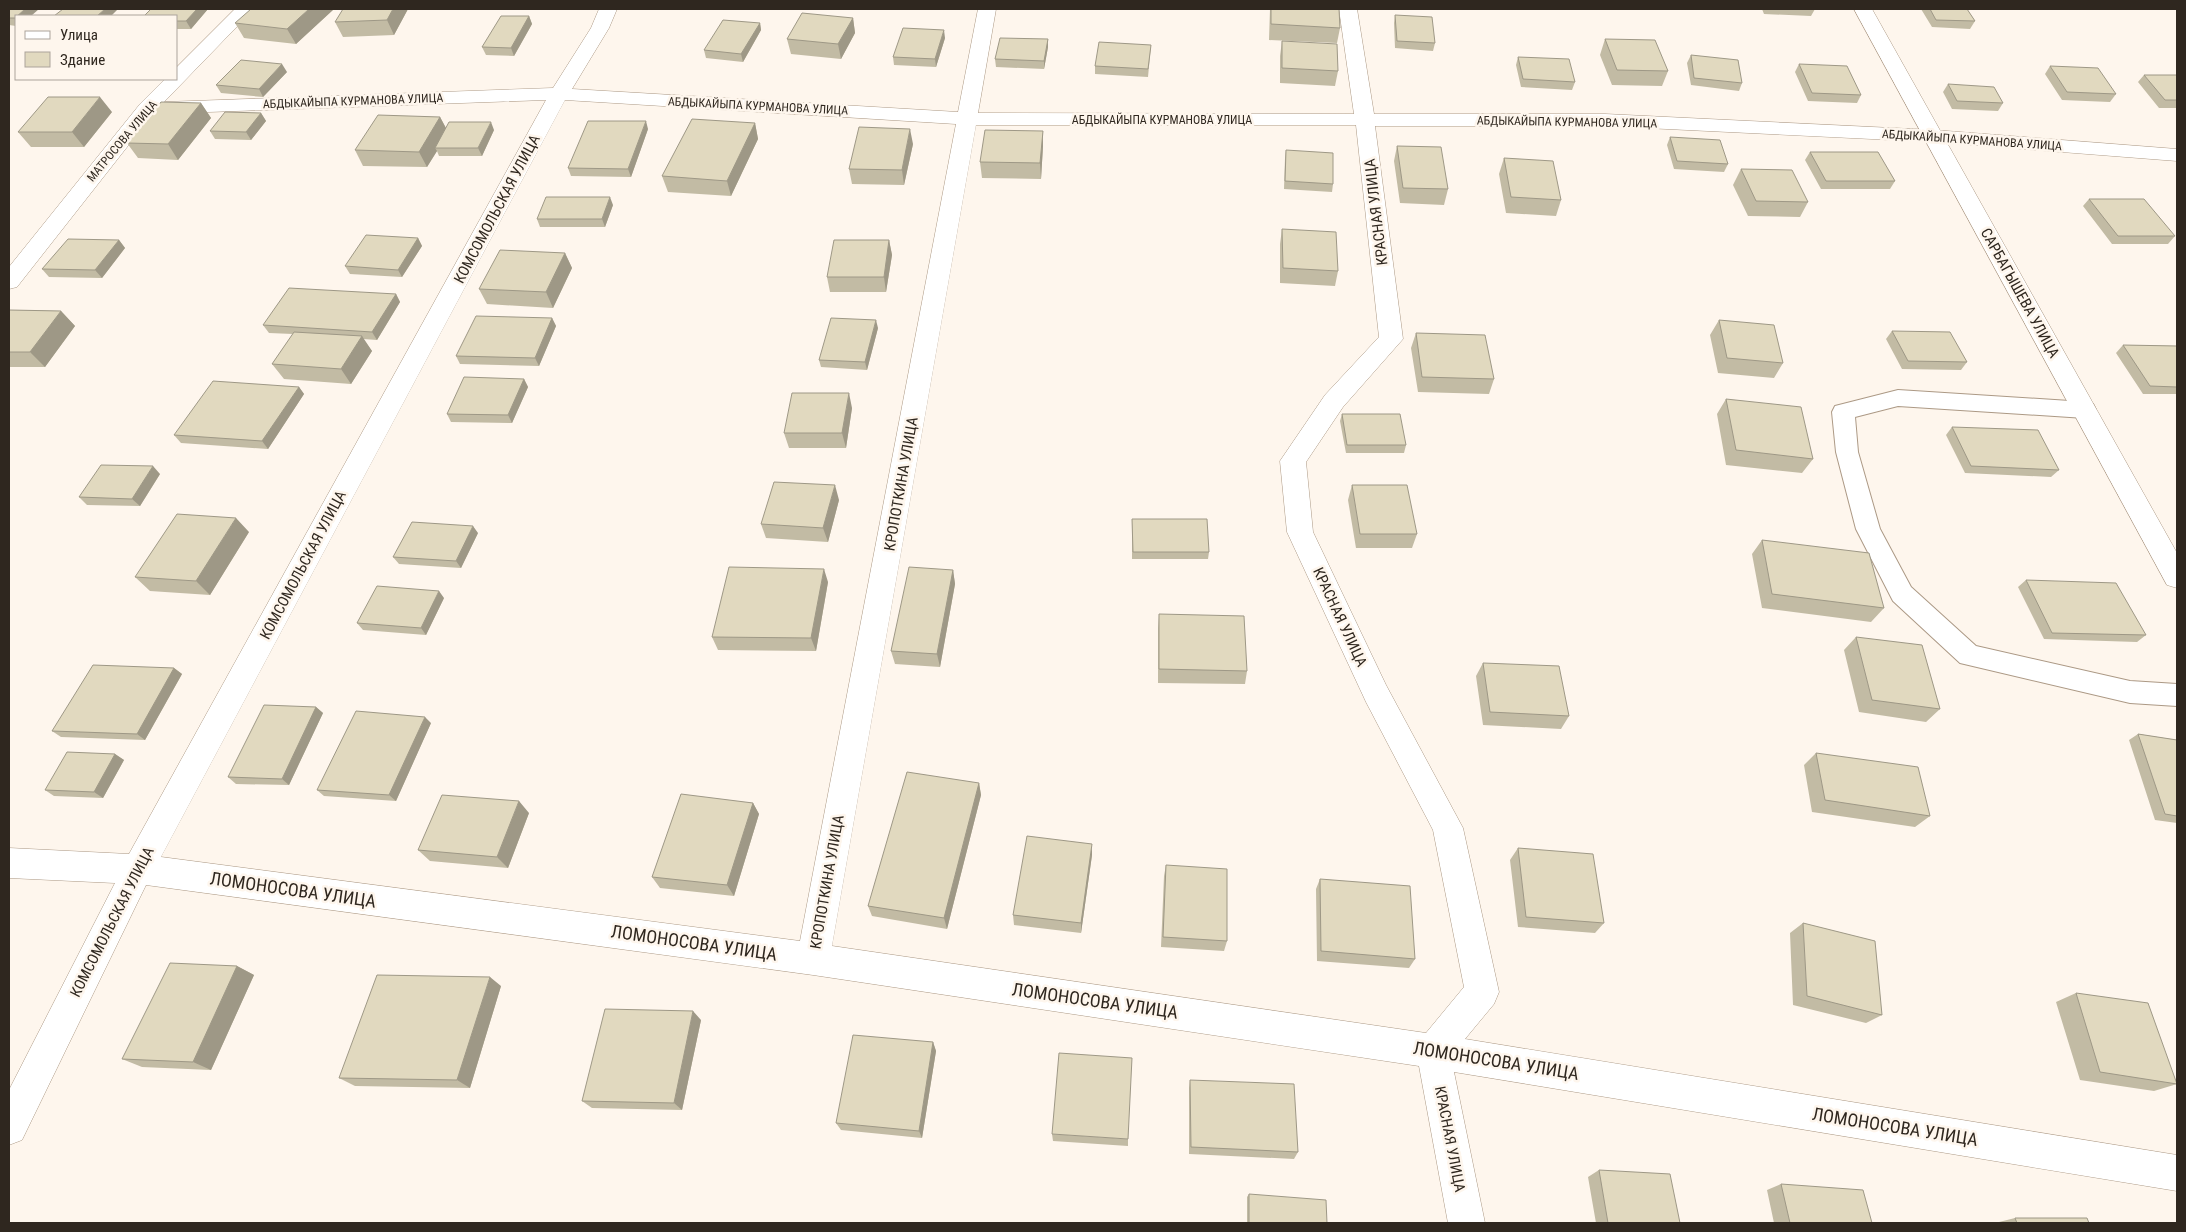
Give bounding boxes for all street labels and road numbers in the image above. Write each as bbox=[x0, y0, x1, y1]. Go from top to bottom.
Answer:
street label: АБДЫКАЙЫПА КУРМАНОВА УЛИЦА bbox=[263, 90, 444, 111]
street label: АБДЫКАЙЫПА КУРМАНОВА УЛИЦА bbox=[668, 93, 849, 118]
street label: МАТРОСОВА УЛИЦА bbox=[84, 98, 160, 184]
street label: АБДЫКАЙЫПА КУРМАНОВА УЛИЦА bbox=[1072, 112, 1252, 127]
street label: АБДЫКАЙЫПА КУРМАНОВА УЛИЦА bbox=[1477, 112, 1657, 131]
street label: АБДЫКАЙЫПА КУРМАНОВА УЛИЦА bbox=[1881, 126, 2063, 153]
street label: КОМСОМОЛЬСКАЯ УЛИЦА bbox=[450, 131, 544, 286]
street label: КРАСНАЯ УЛИЦА bbox=[1360, 157, 1391, 266]
street label: САРБАГЫШЕВА УЛИЦА bbox=[1977, 225, 2063, 361]
street label: КРОПОТКИНА УЛИЦА bbox=[880, 415, 922, 552]
street label: КОМСОМОЛЬСКАЯ УЛИЦА bbox=[256, 487, 350, 642]
street label: КРАСНАЯ УЛИЦА bbox=[1309, 564, 1371, 670]
street label: КРОПОТКИНА УЛИЦА bbox=[806, 813, 848, 950]
street label: КОМСОМОЛЬСКАЯ УЛИЦА bbox=[66, 844, 158, 1000]
street label: ЛОМОНОСОВА УЛИЦА bbox=[209, 867, 378, 912]
street label: ЛОМОНОСОВА УЛИЦА bbox=[610, 920, 779, 965]
street label: ЛОМОНОСОВА УЛИЦА bbox=[1011, 978, 1180, 1023]
street label: ЛОМОНОСОВА УЛИЦА bbox=[1412, 1037, 1581, 1084]
street label: КРАСНАЯ УЛИЦА bbox=[1431, 1085, 1469, 1194]
street label: ЛОМОНОСОВА УЛИЦА bbox=[1811, 1103, 1980, 1150]

